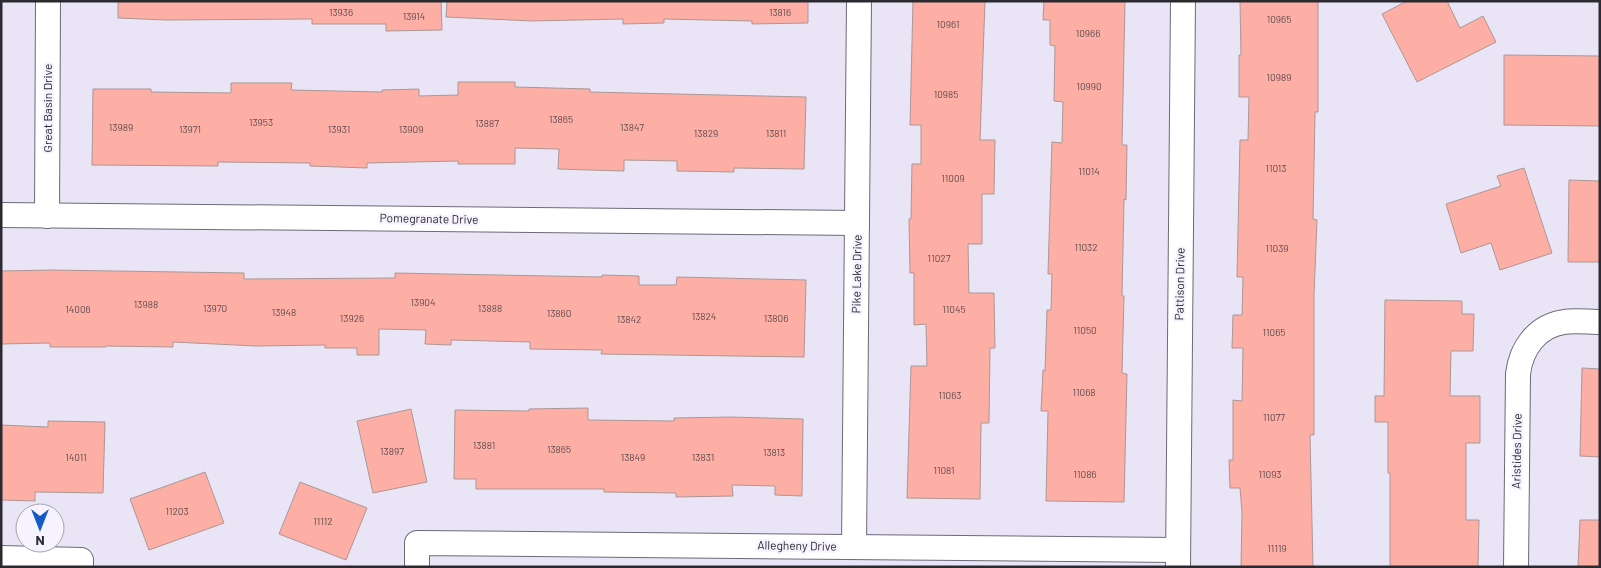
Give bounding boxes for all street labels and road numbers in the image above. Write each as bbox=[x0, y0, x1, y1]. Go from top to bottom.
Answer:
street label: Great Basin Drive bbox=[40, 64, 54, 152]
street label: Pomegranate Drive bbox=[379, 210, 479, 226]
street label: Pike Lake Drive bbox=[848, 234, 864, 314]
street label: Pattison Drive bbox=[1171, 247, 1187, 321]
street label: Aristides Drive bbox=[1508, 413, 1524, 489]
street label: Allegheny Drive bbox=[757, 537, 837, 553]

